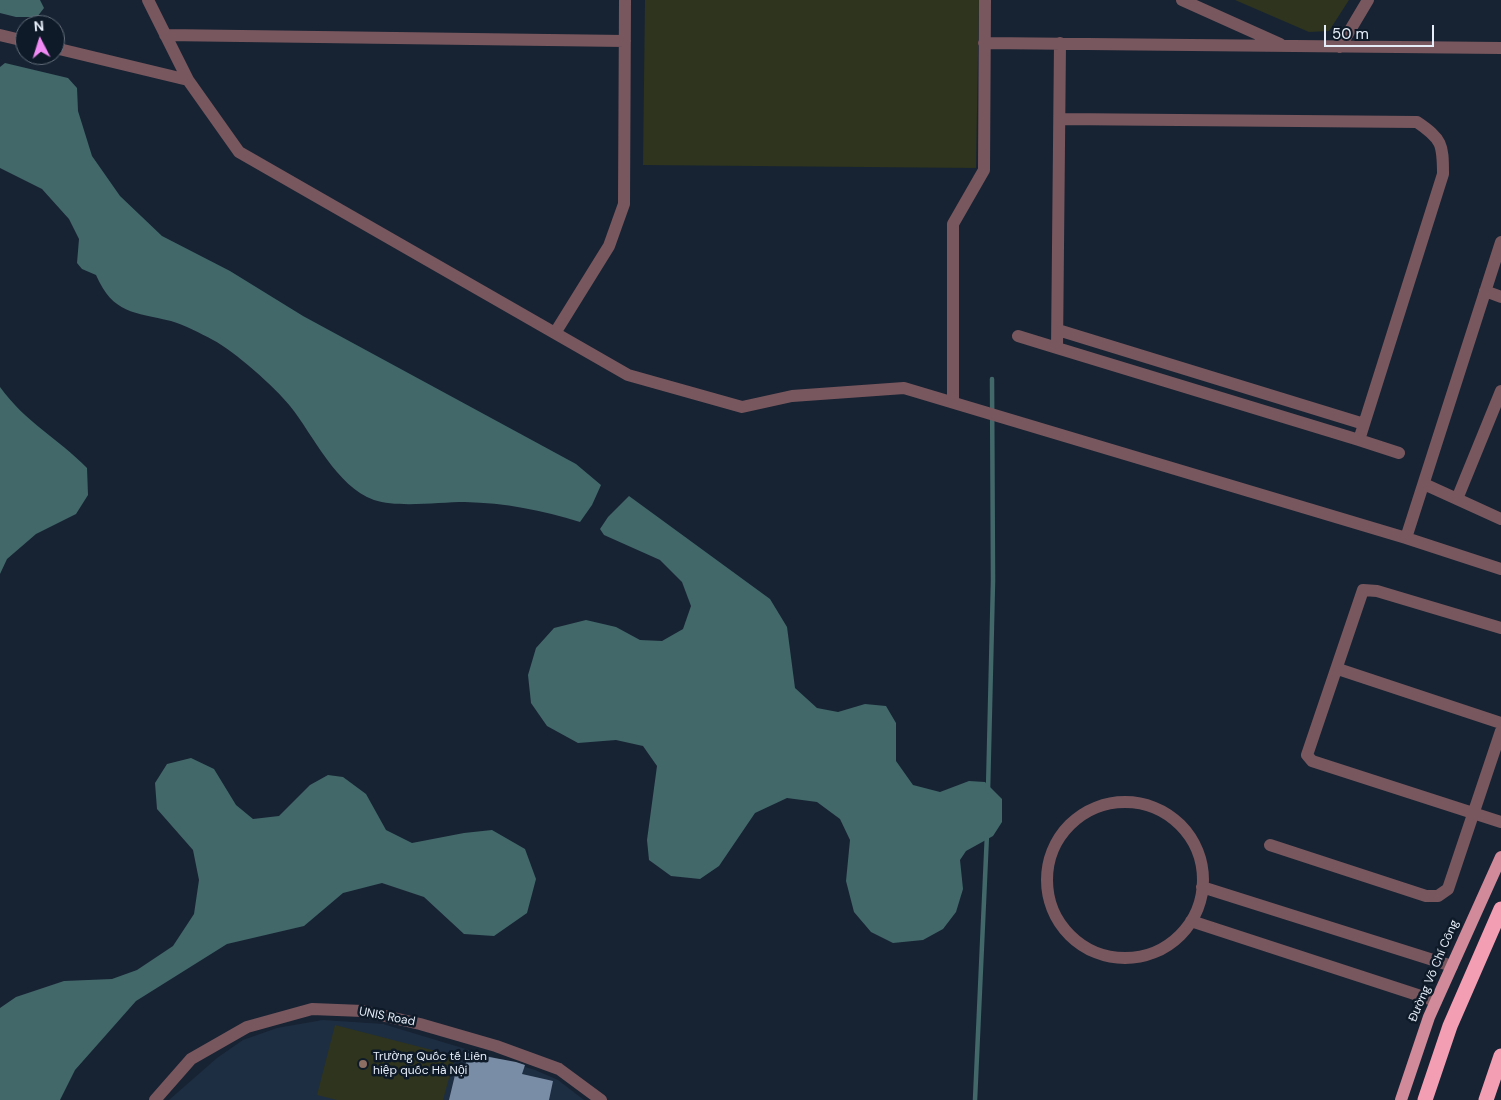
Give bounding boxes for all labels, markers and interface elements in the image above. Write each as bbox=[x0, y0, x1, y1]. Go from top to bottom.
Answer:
north arrow bbox=[15, 15, 65, 65]
scale bar bbox=[1326, 15, 1436, 47]
text: N bbox=[33, 17, 45, 35]
text: 50 m bbox=[1332, 24, 1369, 44]
street label: Đường Võ Chí Công bbox=[1406, 918, 1462, 1024]
street label: UNIS Road bbox=[358, 1004, 416, 1030]
place label: Trường Quốc tế Liên hiệp quốc Hà Nội bbox=[373, 1050, 487, 1078]
marker: Trường Quốc tế Liên hiệp quốc Hà Nội bbox=[357, 1058, 369, 1070]

